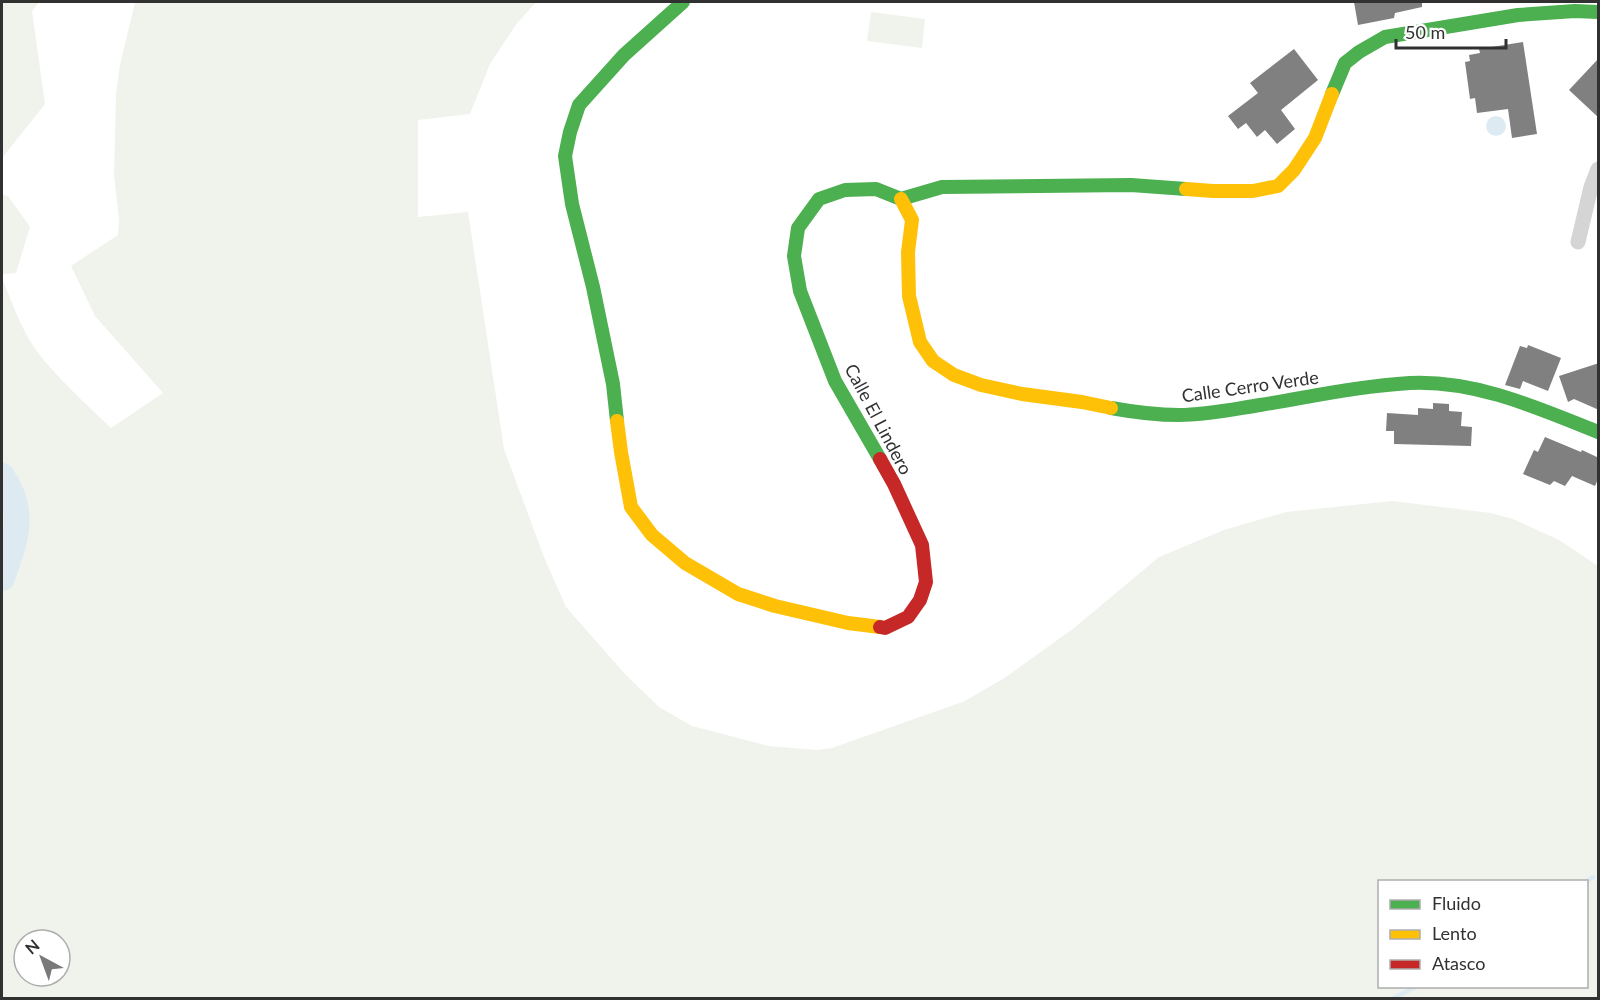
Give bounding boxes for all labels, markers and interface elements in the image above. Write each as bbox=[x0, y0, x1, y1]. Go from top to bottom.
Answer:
scale bar bbox=[1396, 12, 1506, 50]
text: 50 m bbox=[1405, 21, 1445, 43]
street label: Calle El Lindero bbox=[841, 360, 917, 478]
street label: Calle Cerro Verde bbox=[1180, 366, 1320, 406]
legend bbox=[1378, 880, 1588, 988]
text: Fluido bbox=[1432, 892, 1481, 914]
text: Lento bbox=[1432, 922, 1477, 944]
north arrow bbox=[12, 928, 72, 988]
text: N bbox=[21, 935, 43, 958]
text: Atasco bbox=[1432, 952, 1485, 974]

